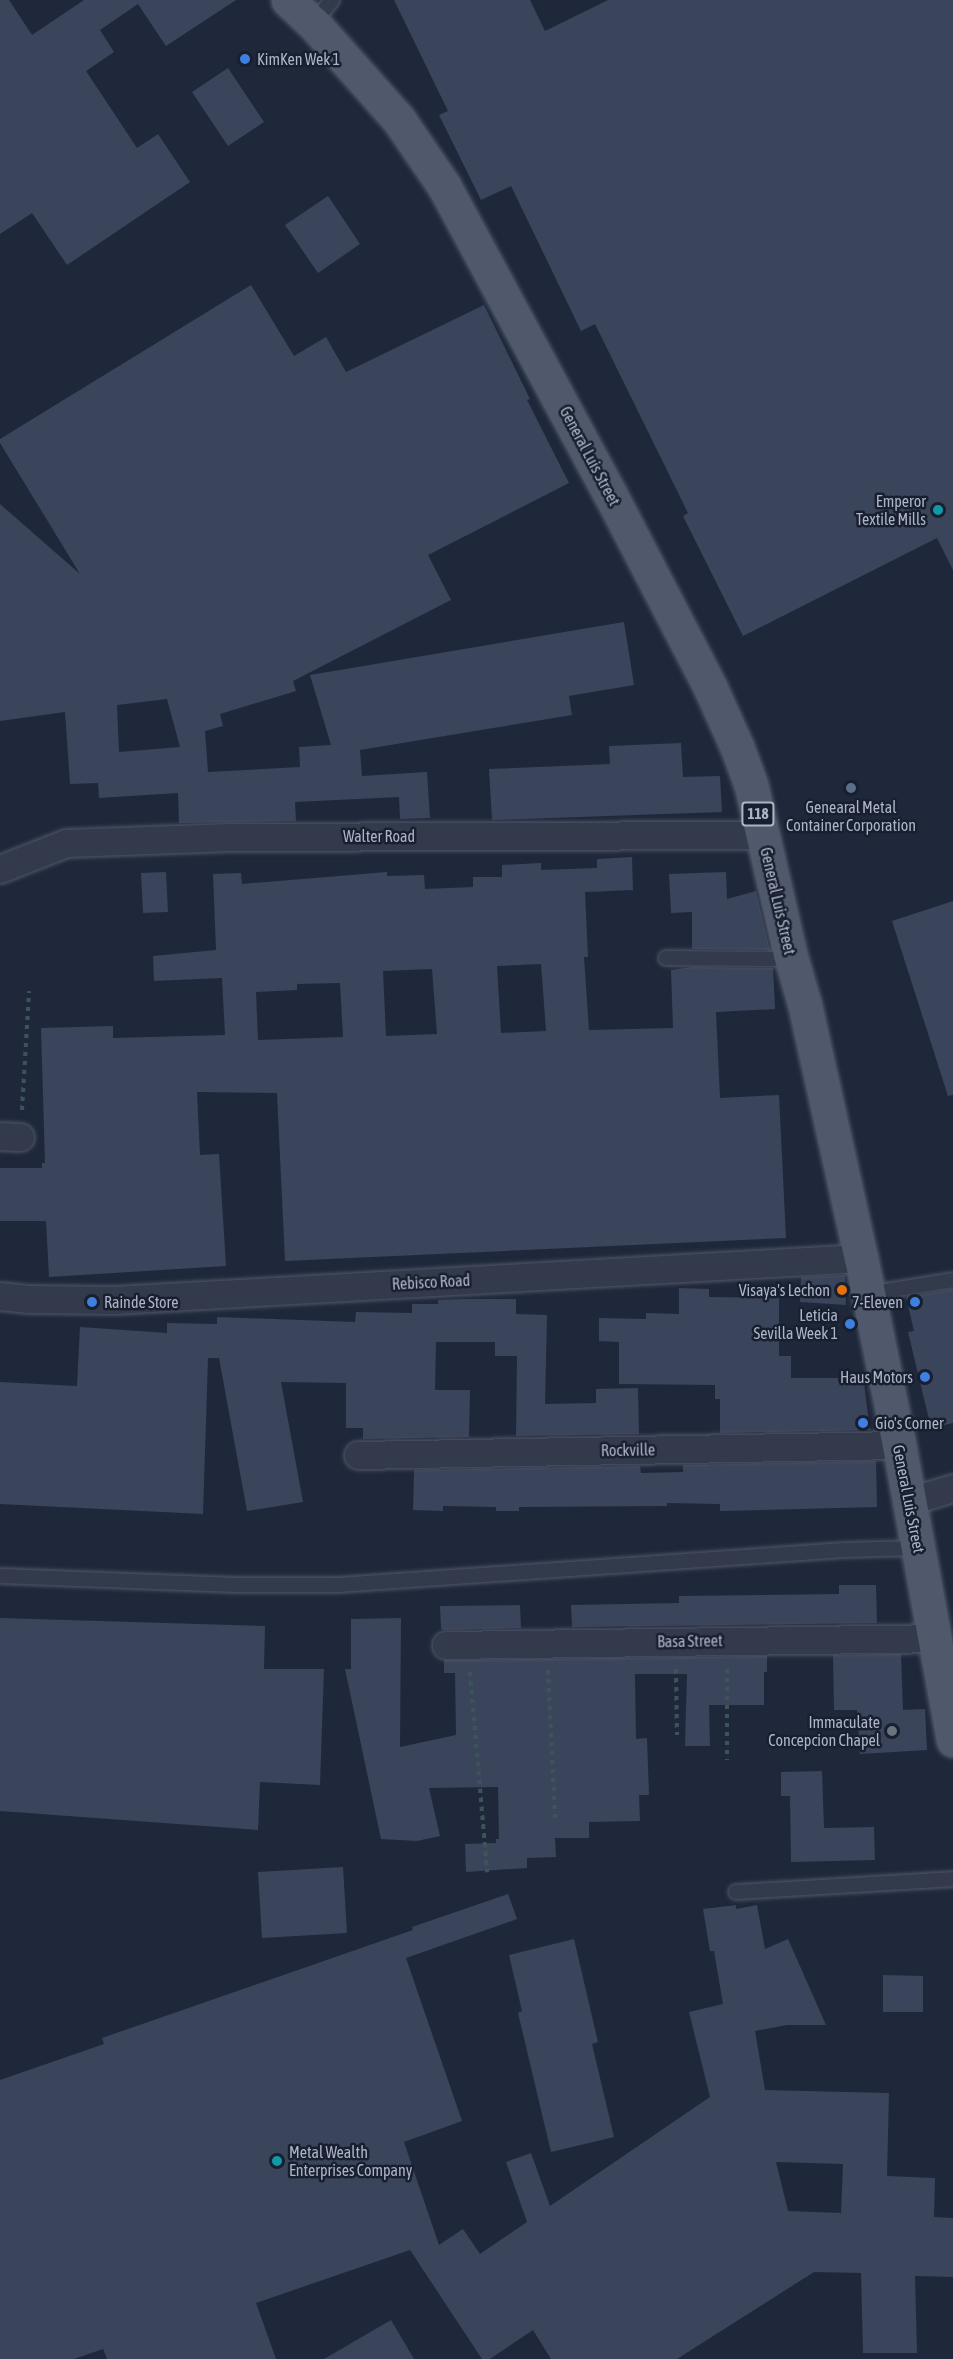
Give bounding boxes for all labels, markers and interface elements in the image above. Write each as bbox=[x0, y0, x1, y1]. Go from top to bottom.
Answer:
place label: KimKen Wek 1 bbox=[257, 49, 340, 69]
marker: KimKen Wek 1 bbox=[238, 52, 252, 66]
street label: General Luis Street bbox=[556, 403, 624, 509]
place label: Emperor Textile Mills bbox=[856, 491, 926, 529]
marker: Emperor Textile Mills bbox=[931, 503, 945, 517]
marker: Genearal Metal Container Corporation bbox=[844, 781, 858, 795]
place label: Genearal Metal Container Corporation bbox=[786, 797, 916, 835]
road number: 118 bbox=[740, 802, 776, 826]
street label: Walter Road bbox=[343, 826, 415, 846]
street label: General Luis Street bbox=[756, 845, 800, 957]
street label: Rebisco Road bbox=[391, 1270, 471, 1294]
place label: Visaya's Lechon bbox=[739, 1280, 830, 1300]
marker: Visaya's Lechon bbox=[835, 1283, 849, 1297]
place label: Rainde Store bbox=[104, 1292, 179, 1312]
place label: 7-Eleven bbox=[852, 1292, 903, 1312]
marker: Rainde Store bbox=[85, 1295, 99, 1309]
marker: 7-Eleven bbox=[908, 1295, 922, 1309]
place label: Leticia Sevilla Week 1 bbox=[753, 1305, 838, 1343]
marker: Leticia Sevilla Week 1 bbox=[843, 1317, 857, 1331]
place label: Haus Motors bbox=[840, 1367, 913, 1387]
marker: Haus Motors bbox=[918, 1370, 932, 1384]
place label: Gio's Corner bbox=[875, 1413, 944, 1433]
marker: Gio's Corner bbox=[856, 1416, 870, 1430]
street label: Rockville bbox=[601, 1440, 655, 1460]
street label: General Luis Street bbox=[889, 1443, 929, 1555]
street label: Basa Street bbox=[657, 1631, 723, 1651]
place label: Immaculate Concepcion Chapel bbox=[768, 1712, 880, 1750]
marker: Immaculate Concepcion Chapel bbox=[885, 1724, 899, 1738]
place label: Metal Wealth Enterprises Company bbox=[289, 2142, 412, 2180]
marker: Metal Wealth Enterprises Company bbox=[270, 2154, 284, 2168]

